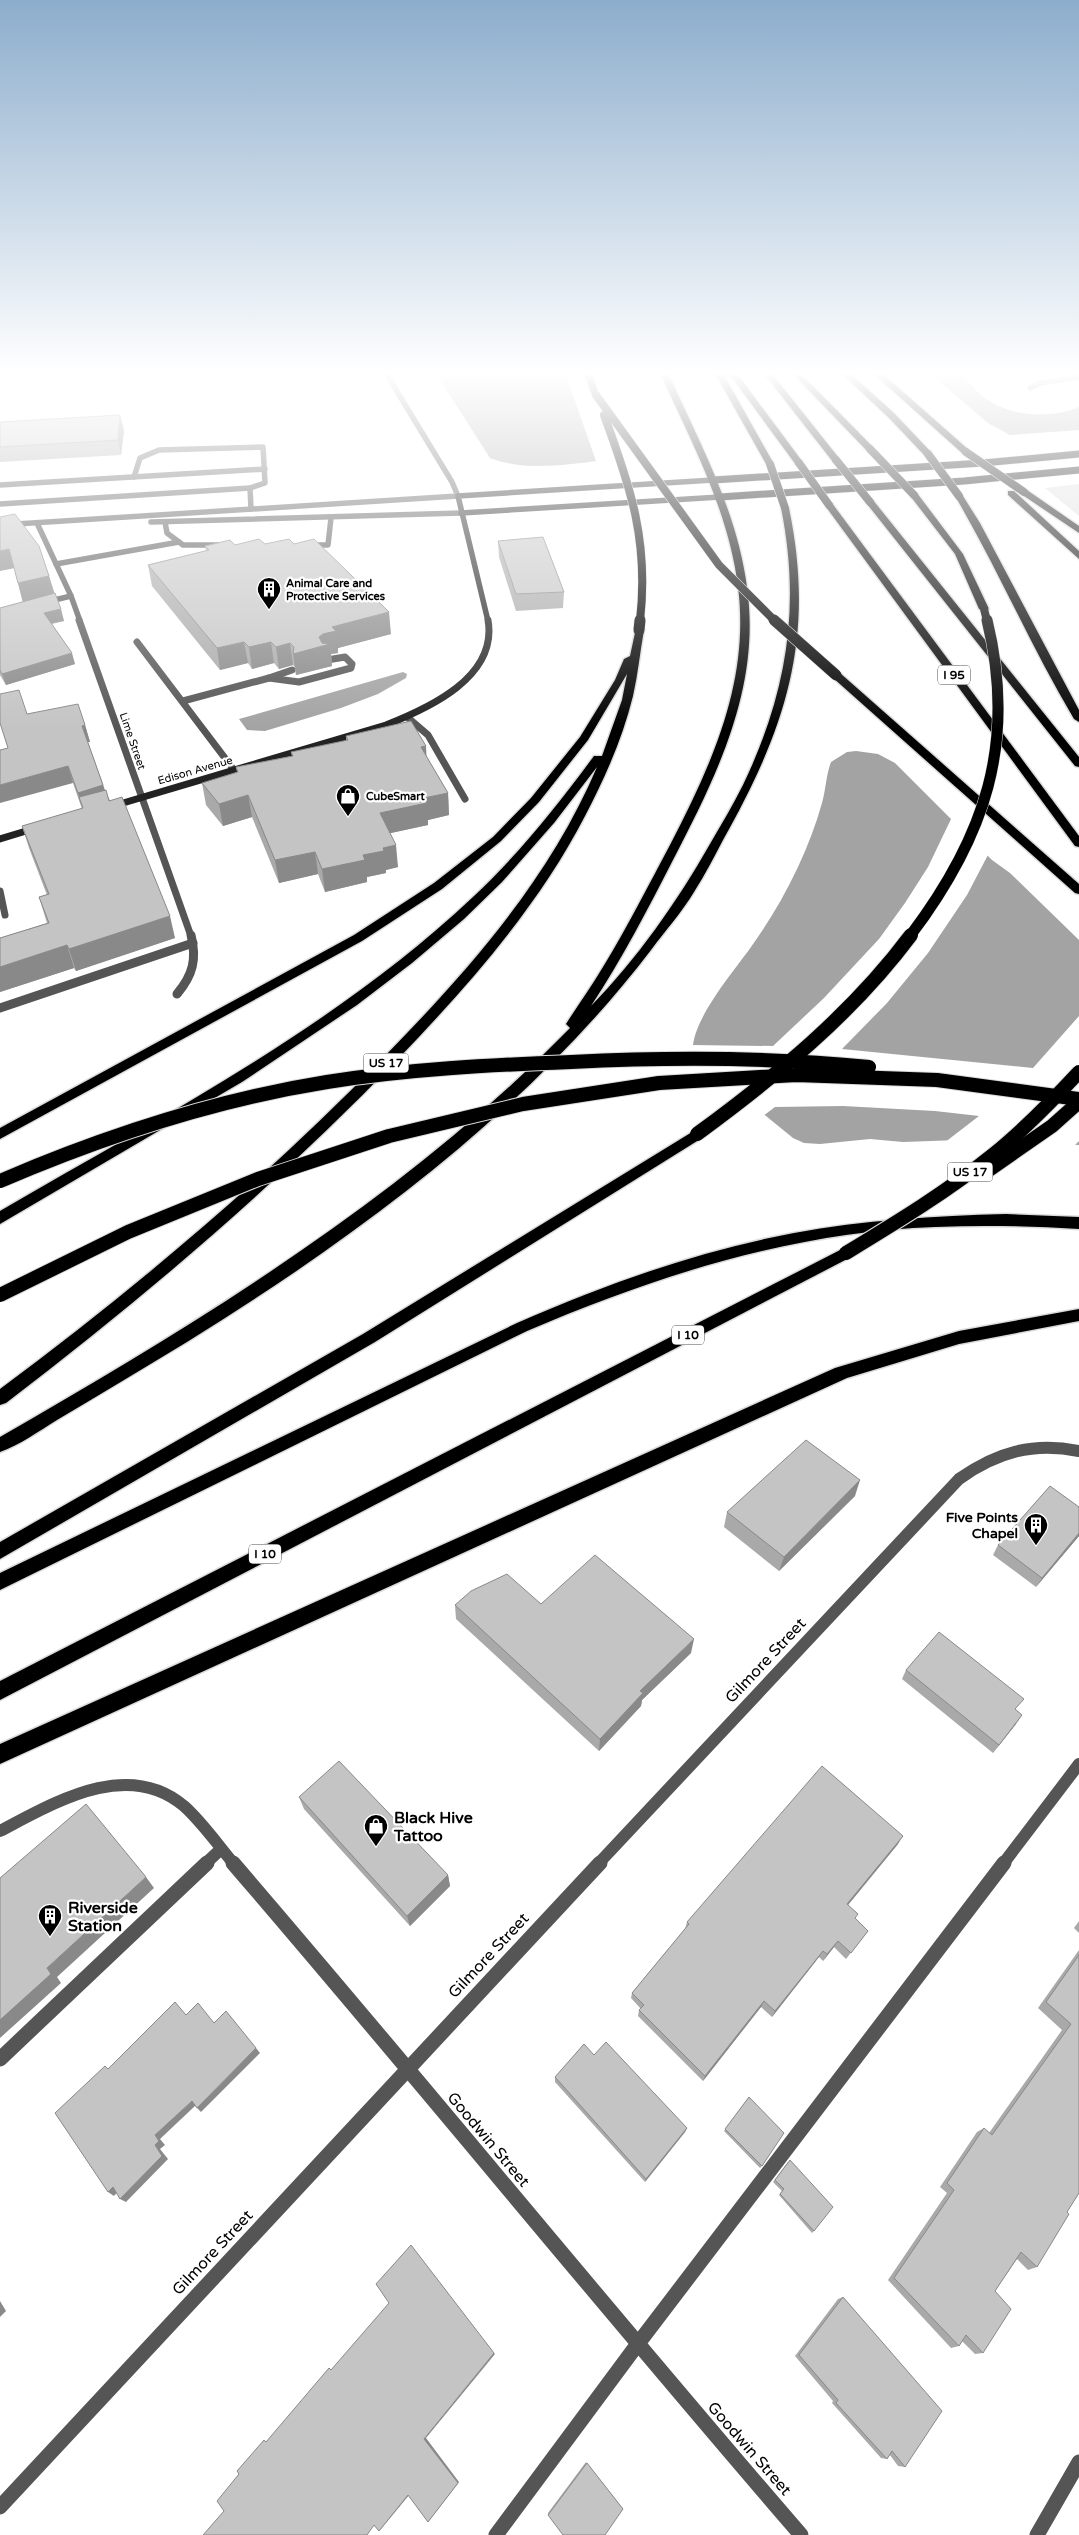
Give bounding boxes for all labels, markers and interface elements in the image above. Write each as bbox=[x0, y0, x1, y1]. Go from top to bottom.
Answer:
building icon: Animal Care and Protective Services bbox=[256, 576, 282, 610]
place label: Animal Care and Protective Services bbox=[286, 577, 386, 603]
road number: I 95 bbox=[938, 666, 970, 684]
street label: Lime Street bbox=[117, 711, 148, 772]
street label: Edison Avenue bbox=[156, 754, 234, 787]
shop icon: CubeSmart bbox=[335, 783, 361, 817]
place label: CubeSmart bbox=[366, 790, 425, 803]
road number: US 17 bbox=[364, 1054, 408, 1072]
road number: US 17 bbox=[948, 1162, 992, 1182]
road number: I 10 bbox=[672, 1326, 704, 1344]
place label: Five Points Chapel bbox=[946, 1509, 1018, 1542]
building icon: Five Points Chapel bbox=[1023, 1512, 1049, 1546]
road number: I 10 bbox=[249, 1545, 281, 1564]
street label: Gilmore Street bbox=[721, 1614, 810, 1707]
place label: Black Hive Tattoo bbox=[393, 1808, 473, 1846]
shop icon: Black Hive Tattoo bbox=[363, 1813, 389, 1847]
place label: Riverside Station bbox=[68, 1898, 138, 1936]
building icon: Riverside Station bbox=[37, 1903, 63, 1937]
street label: Gilmore Street bbox=[444, 1909, 533, 2002]
street label: Goodwin Street bbox=[443, 2088, 534, 2191]
street label: Gilmore Street bbox=[168, 2206, 257, 2299]
street label: Goodwin Street bbox=[703, 2398, 795, 2500]

